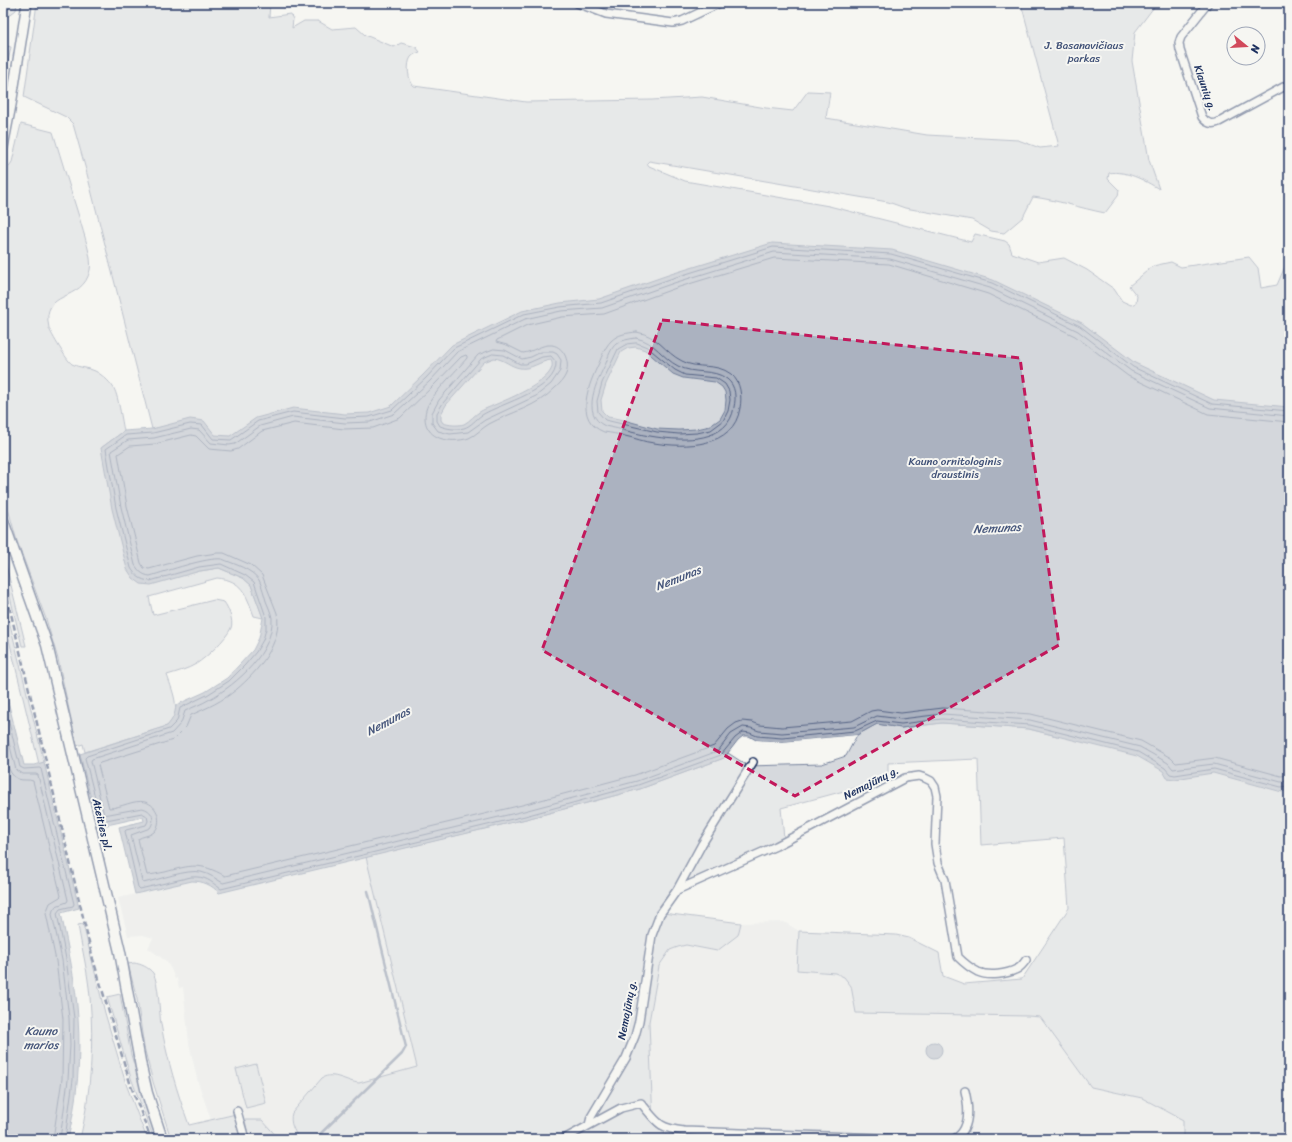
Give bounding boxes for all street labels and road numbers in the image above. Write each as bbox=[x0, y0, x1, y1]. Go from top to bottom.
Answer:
street label: Kiaunių g. bbox=[1188, 62, 1222, 114]
street label: Nemajūnų g. bbox=[840, 761, 902, 805]
street label: Ateities pl. bbox=[86, 796, 117, 853]
street label: Nemajūnų g. bbox=[612, 979, 642, 1041]

